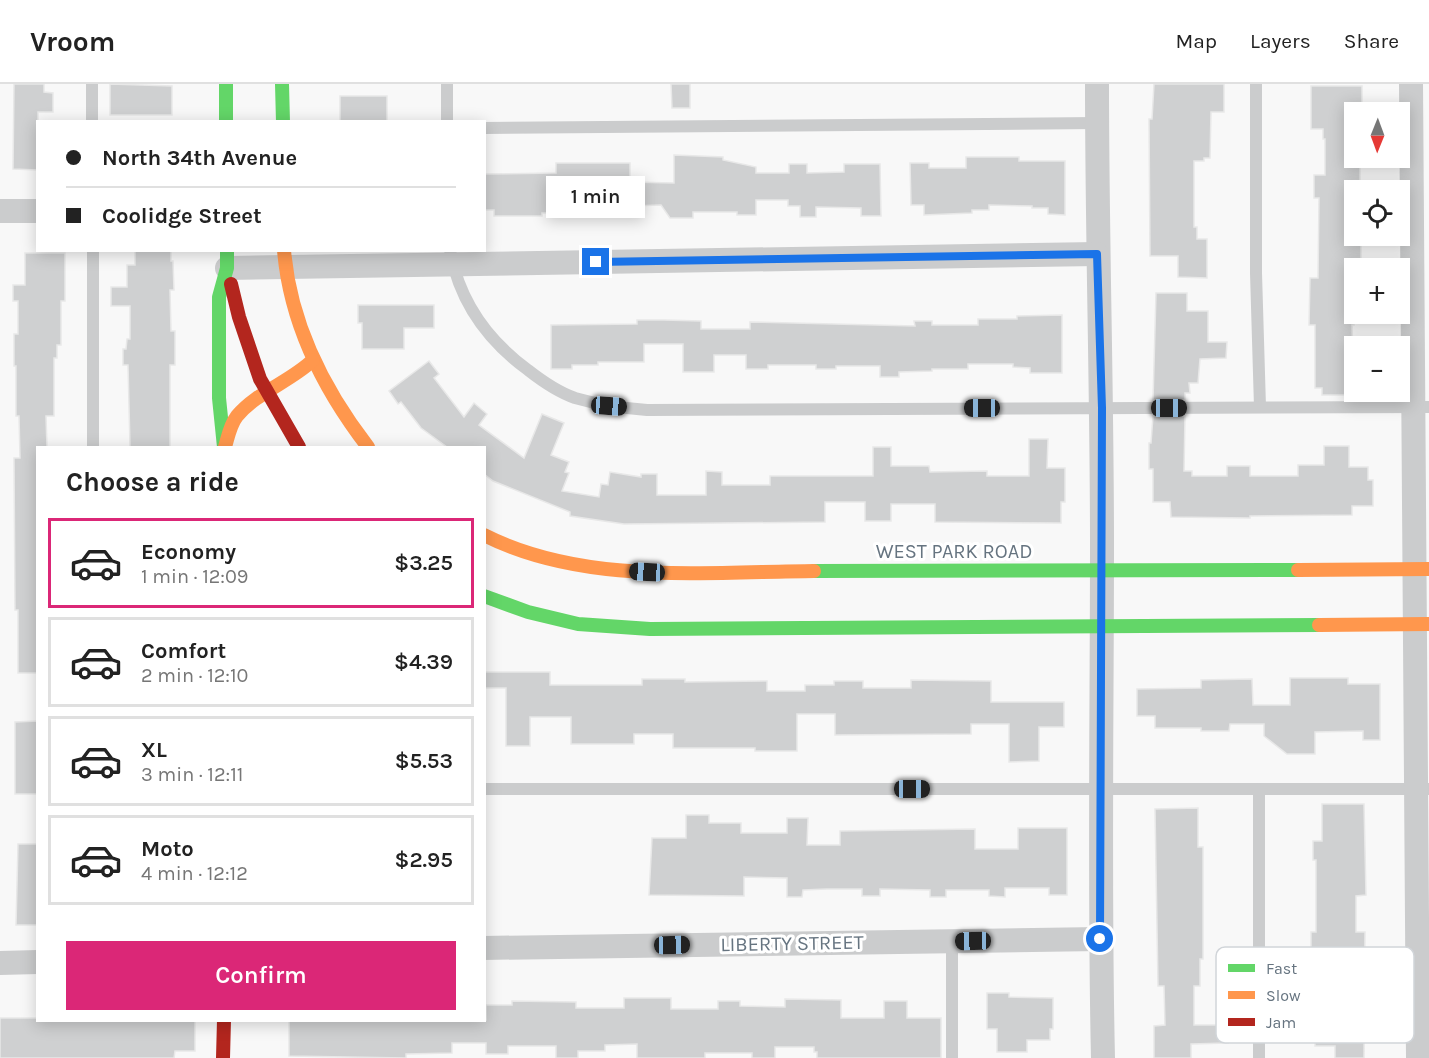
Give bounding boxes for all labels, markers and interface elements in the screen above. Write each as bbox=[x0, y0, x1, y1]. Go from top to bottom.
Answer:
text: Vroom bbox=[30, 25, 115, 58]
text: Map bbox=[1175, 29, 1217, 53]
text: Layers bbox=[1250, 29, 1311, 53]
text: Share bbox=[1344, 29, 1399, 53]
north arrow bbox=[1344, 102, 1410, 168]
map controls bbox=[1344, 102, 1410, 402]
text: North 34th Avenue bbox=[102, 145, 297, 171]
callout: 1 min bbox=[546, 175, 646, 217]
button: locate bbox=[1344, 180, 1410, 246]
text: 1 min bbox=[571, 185, 620, 208]
text: Coolidge Street bbox=[102, 203, 262, 229]
route end bbox=[582, 248, 609, 275]
button: + bbox=[1344, 258, 1410, 324]
button: − bbox=[1344, 336, 1410, 402]
car bbox=[590, 396, 628, 416]
car bbox=[964, 399, 1000, 417]
car bbox=[1151, 399, 1187, 417]
text: Choose a ride bbox=[66, 466, 239, 498]
icon: car bbox=[69, 536, 123, 590]
text: Economy bbox=[141, 539, 236, 565]
street label: WEST PARK ROAD bbox=[876, 540, 1032, 563]
text: $3.25 bbox=[394, 550, 453, 576]
car bbox=[629, 562, 665, 582]
text: 1 min · 12:09 bbox=[141, 565, 248, 588]
icon: car bbox=[69, 635, 123, 689]
text: Comfort bbox=[141, 638, 226, 664]
text: $4.39 bbox=[394, 649, 453, 675]
text: 2 min · 12:10 bbox=[141, 664, 248, 687]
icon: car bbox=[69, 734, 123, 788]
text: XL bbox=[141, 737, 167, 763]
text: $5.53 bbox=[395, 748, 453, 774]
text: 3 min · 12:11 bbox=[141, 763, 243, 786]
car bbox=[894, 780, 930, 798]
icon: car bbox=[69, 833, 123, 887]
text: Moto bbox=[141, 836, 194, 862]
text: $2.95 bbox=[395, 847, 453, 873]
text: 4 min · 12:12 bbox=[141, 862, 248, 885]
route start bbox=[1086, 925, 1113, 952]
street label: LIBERTY STREET bbox=[720, 931, 864, 956]
car bbox=[955, 932, 991, 950]
car bbox=[654, 936, 690, 954]
button: Confirm bbox=[66, 941, 456, 1010]
legend bbox=[1216, 947, 1414, 1043]
text: Fast bbox=[1266, 959, 1297, 978]
text: Slow bbox=[1266, 986, 1301, 1005]
text: Jam bbox=[1266, 1013, 1296, 1032]

